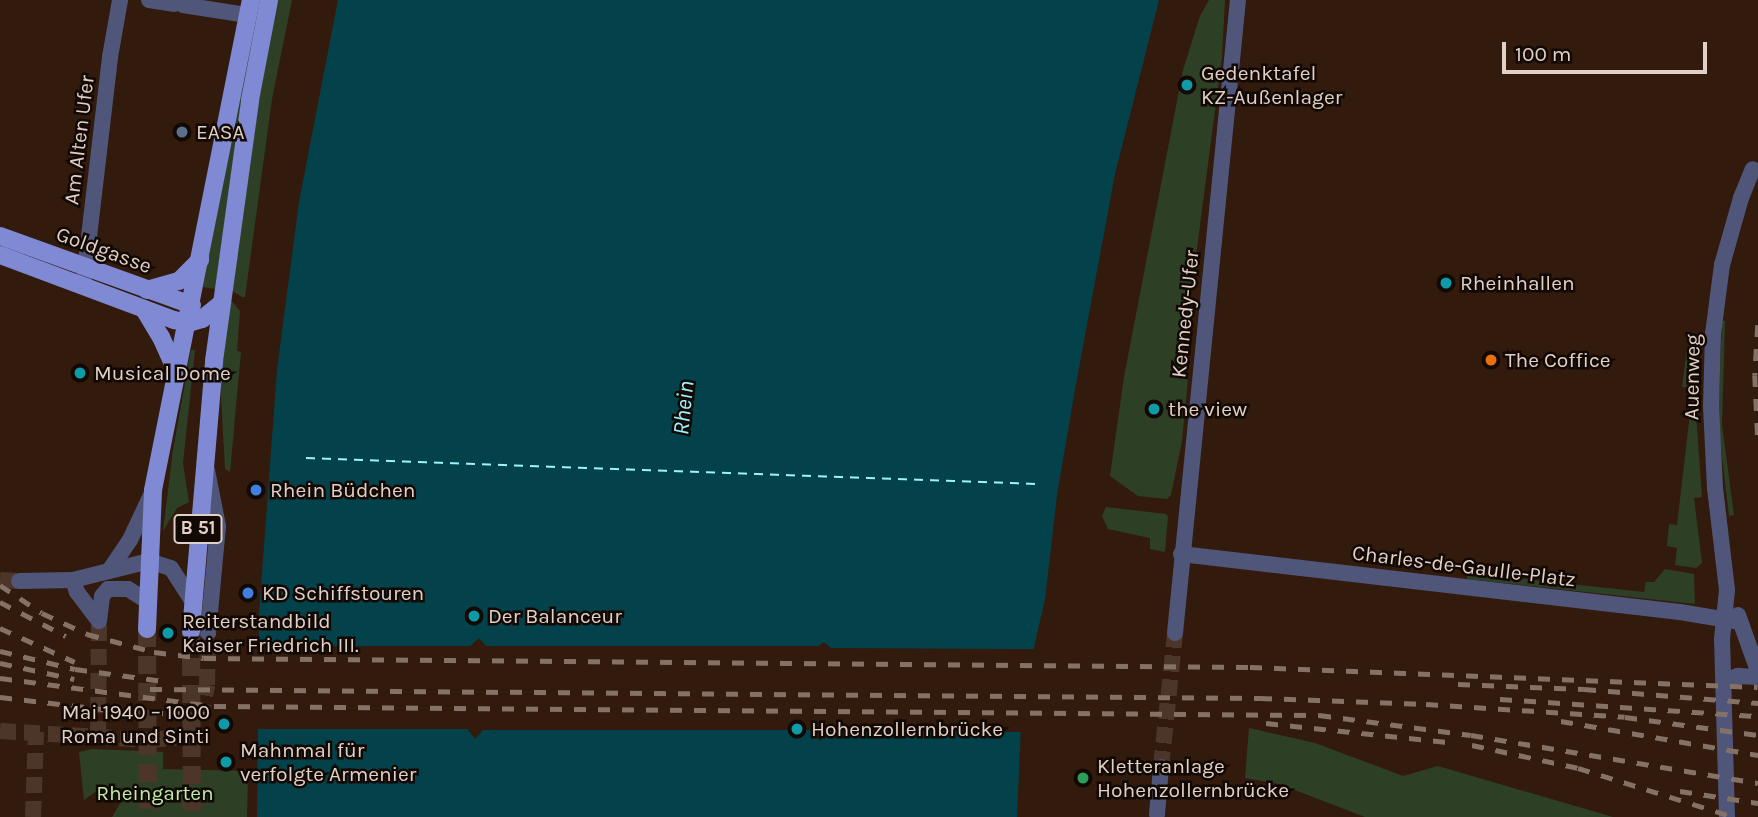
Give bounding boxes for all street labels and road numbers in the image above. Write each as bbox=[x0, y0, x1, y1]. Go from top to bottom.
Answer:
street label: Am Alten Ufer bbox=[59, 74, 99, 206]
street label: Goldgasse bbox=[53, 221, 155, 279]
street label: Kennedy-Ufer bbox=[1166, 249, 1204, 379]
street label: Auenweg bbox=[1679, 334, 1705, 420]
road number: B 51 bbox=[174, 514, 222, 544]
street label: Charles-de-Gaulle-Platz bbox=[1351, 540, 1577, 592]

